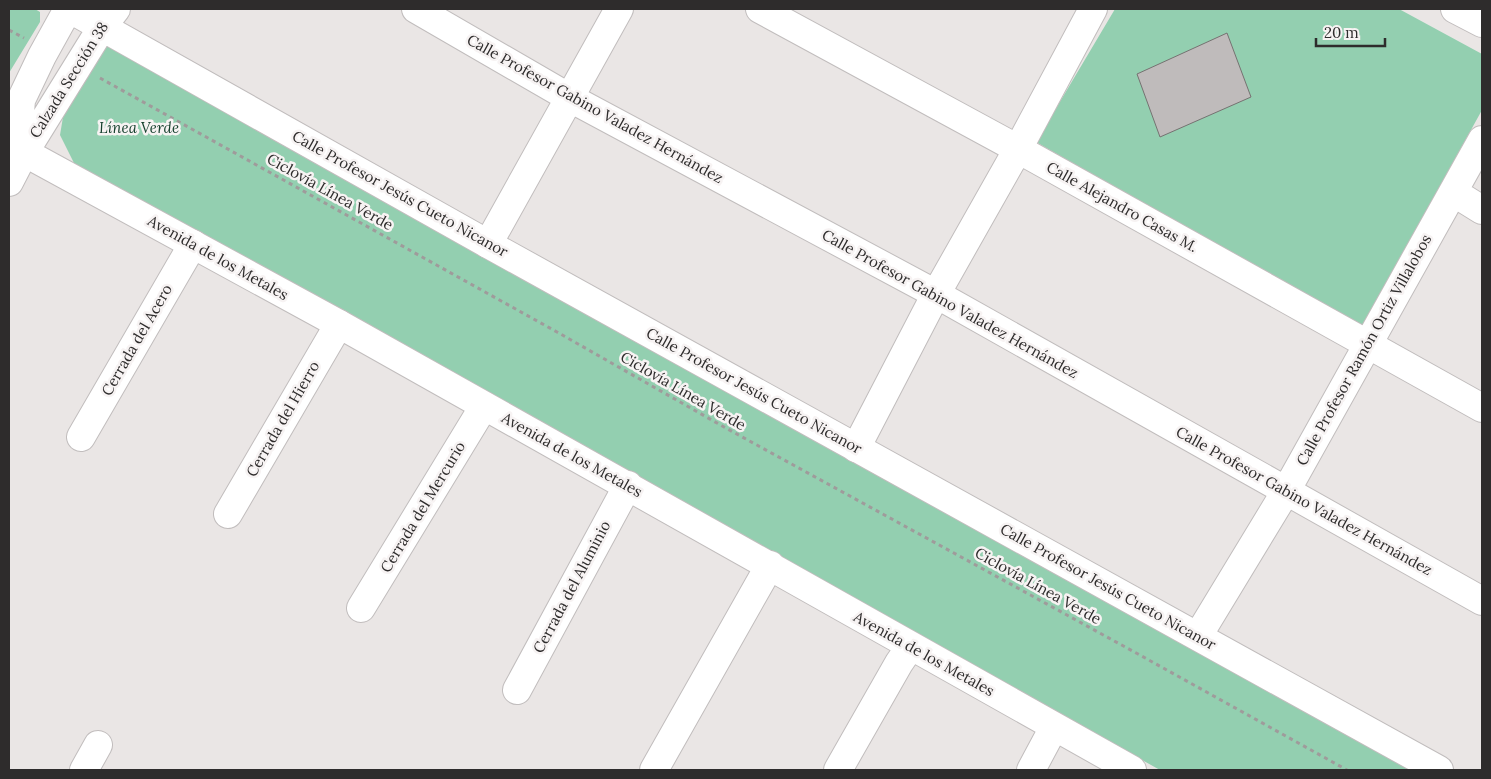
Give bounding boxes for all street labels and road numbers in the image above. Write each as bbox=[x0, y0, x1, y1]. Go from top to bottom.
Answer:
street label: Calzada Sección 38 bbox=[25, 18, 112, 141]
street label: Calle Profesor Gabino Valadez Hernández bbox=[464, 30, 727, 187]
street label: Calle Profesor Jesús Cueto Nicanor bbox=[289, 126, 512, 261]
street label: Ciclovía Línea Verde bbox=[264, 149, 397, 234]
street label: Calle Alejandro Casas M. bbox=[1043, 157, 1201, 256]
street label: Avenida de los Metales bbox=[144, 210, 292, 304]
street label: Calle Profesor Gabino Valadez Hernández bbox=[819, 225, 1082, 382]
street label: Calle Profesor Ramón Ortiz Villalobos bbox=[1292, 231, 1435, 469]
street label: Cerrada del Acero bbox=[97, 280, 176, 399]
street label: Calle Profesor Jesús Cueto Nicanor bbox=[643, 323, 866, 458]
street label: Ciclovía Línea Verde bbox=[617, 347, 749, 434]
street label: Cerrada del Hierro bbox=[242, 357, 324, 480]
street label: Avenida de los Metales bbox=[498, 407, 646, 501]
street label: Calle Profesor Gabino Valadez Hernández bbox=[1173, 422, 1436, 579]
street label: Cerrada del Mercurio bbox=[376, 438, 469, 576]
street label: Cerrada del Aluminio bbox=[529, 517, 615, 656]
street label: Calle Profesor Jesús Cueto Nicanor bbox=[997, 519, 1220, 654]
street label: Ciclovía Línea Verde bbox=[972, 543, 1105, 628]
street label: Avenida de los Metales bbox=[850, 606, 998, 700]

